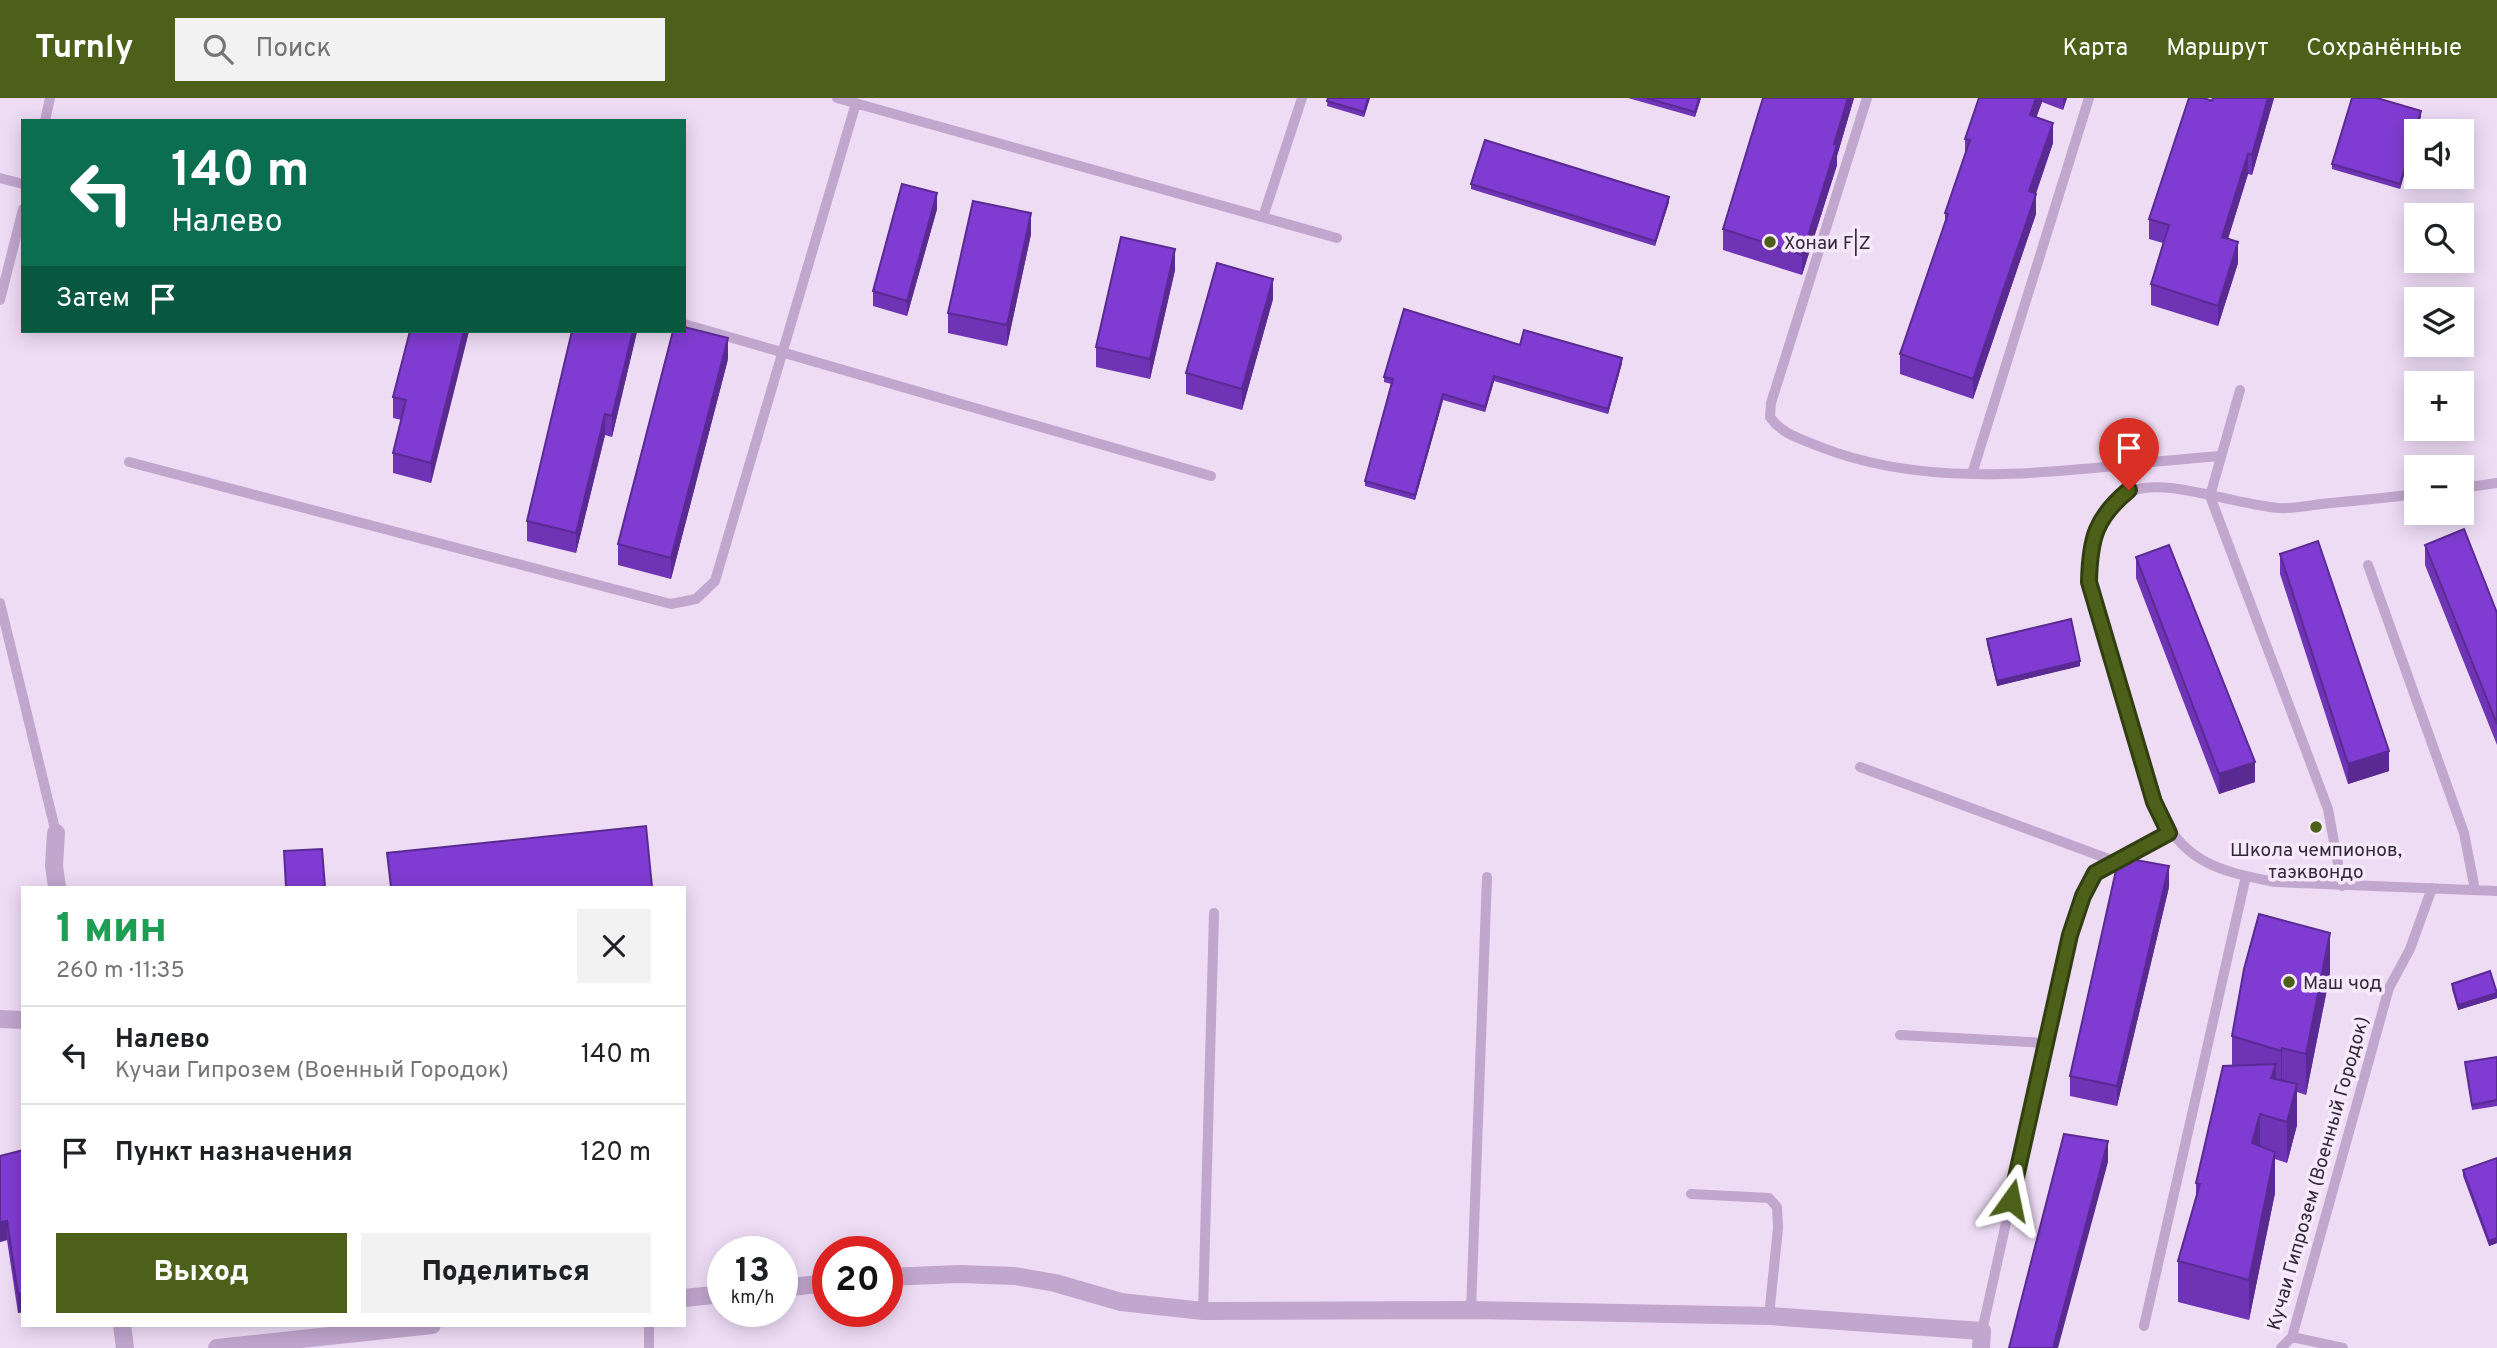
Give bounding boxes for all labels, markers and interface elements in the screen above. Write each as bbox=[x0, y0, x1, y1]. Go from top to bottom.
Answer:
search box bbox=[175, 18, 665, 81]
text: Turnly bbox=[35, 28, 133, 70]
icon: search bbox=[199, 30, 237, 68]
text: Поиск bbox=[255, 33, 331, 66]
text: Карта bbox=[2062, 34, 2128, 64]
text: Маршрут bbox=[2166, 34, 2268, 64]
text: Сохранённые bbox=[2306, 34, 2462, 64]
map controls bbox=[2404, 119, 2474, 525]
button: sound bbox=[2404, 119, 2474, 189]
text: 140 m bbox=[171, 142, 310, 204]
icon: left bbox=[56, 147, 147, 238]
text: Налево bbox=[171, 203, 283, 243]
button: search bbox=[2404, 203, 2474, 273]
place label: Хонаи F|Z bbox=[1784, 228, 1871, 256]
marker: Хонаи F|Z bbox=[1762, 234, 1778, 250]
icon: arrive bbox=[144, 280, 182, 318]
text: Затем bbox=[56, 283, 130, 316]
button: layers bbox=[2404, 287, 2474, 357]
button: + bbox=[2404, 371, 2474, 441]
pin bbox=[2099, 418, 2159, 490]
icon: arrive bbox=[2110, 429, 2148, 467]
button: − bbox=[2404, 455, 2474, 525]
marker: Школа чемпионов, таэквондо bbox=[2308, 819, 2324, 835]
place label: Школа чемпионов, таэквондо bbox=[2230, 839, 2402, 885]
text: 1 мин bbox=[56, 904, 167, 957]
button: close bbox=[577, 909, 651, 983]
text: 260 m · 11:35 bbox=[56, 957, 185, 986]
place label: Маш чод bbox=[2303, 972, 2382, 996]
marker: Маш чод bbox=[2281, 974, 2297, 990]
street label: Кучаи Гипрозем (Военный Городок) bbox=[2263, 1014, 2375, 1333]
text: Налево bbox=[115, 1024, 210, 1057]
icon: left bbox=[56, 1036, 94, 1074]
text: 140 m bbox=[581, 1039, 651, 1072]
text: Кучаи Гипрозем (Военный Городок) bbox=[115, 1057, 509, 1086]
icon: arrive bbox=[56, 1134, 94, 1172]
text: Пункт назначения bbox=[115, 1137, 353, 1170]
text: 120 m bbox=[581, 1137, 651, 1170]
position arrow bbox=[1974, 1163, 2048, 1237]
button: Выход bbox=[56, 1233, 347, 1313]
button: Поделиться bbox=[361, 1233, 651, 1313]
speed limit sign: 20 bbox=[812, 1236, 903, 1327]
text: 13 bbox=[735, 1250, 770, 1294]
text: km/h bbox=[731, 1287, 774, 1310]

